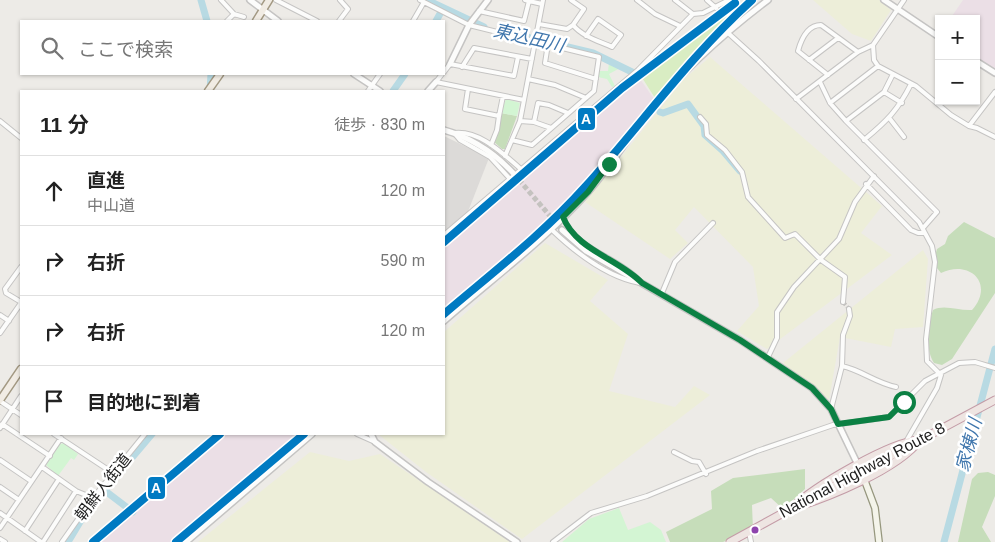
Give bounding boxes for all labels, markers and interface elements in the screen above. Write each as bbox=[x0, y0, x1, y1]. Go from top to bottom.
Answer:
map controls bbox=[935, 15, 980, 105]
button: + bbox=[935, 15, 980, 60]
search box bbox=[20, 20, 445, 75]
water label: 東込田川 bbox=[492, 20, 568, 56]
icon: search bbox=[38, 34, 66, 62]
text: ここで検索 bbox=[78, 39, 173, 60]
button: − bbox=[935, 60, 980, 105]
line badge: A bbox=[577, 107, 596, 131]
text: A bbox=[581, 111, 591, 127]
text: 11 分 bbox=[40, 113, 89, 136]
text: 徒歩 · 830 m bbox=[334, 116, 425, 133]
route end bbox=[598, 153, 621, 176]
text: 直進 bbox=[87, 170, 125, 191]
icon: ahead bbox=[40, 177, 68, 205]
text: 120 m bbox=[381, 182, 425, 199]
text: 中山道 bbox=[87, 197, 135, 214]
icon: right bbox=[40, 247, 68, 275]
text: 右折 bbox=[87, 252, 125, 273]
text: 590 m bbox=[381, 252, 425, 269]
icon: right bbox=[40, 317, 68, 345]
text: 右折 bbox=[87, 322, 125, 343]
text: 120 m bbox=[381, 322, 425, 339]
icon: arrive bbox=[40, 387, 68, 415]
route start bbox=[893, 391, 916, 414]
text: 目的地に到着 bbox=[87, 392, 201, 413]
water label: 家棟川 bbox=[952, 414, 986, 474]
street label: National Highway Route 8 bbox=[776, 419, 948, 521]
street label: 朝鮮人街道 bbox=[72, 450, 134, 524]
line badge: A bbox=[147, 476, 166, 500]
text: A bbox=[151, 480, 161, 496]
unlabelled marker bbox=[750, 525, 760, 535]

